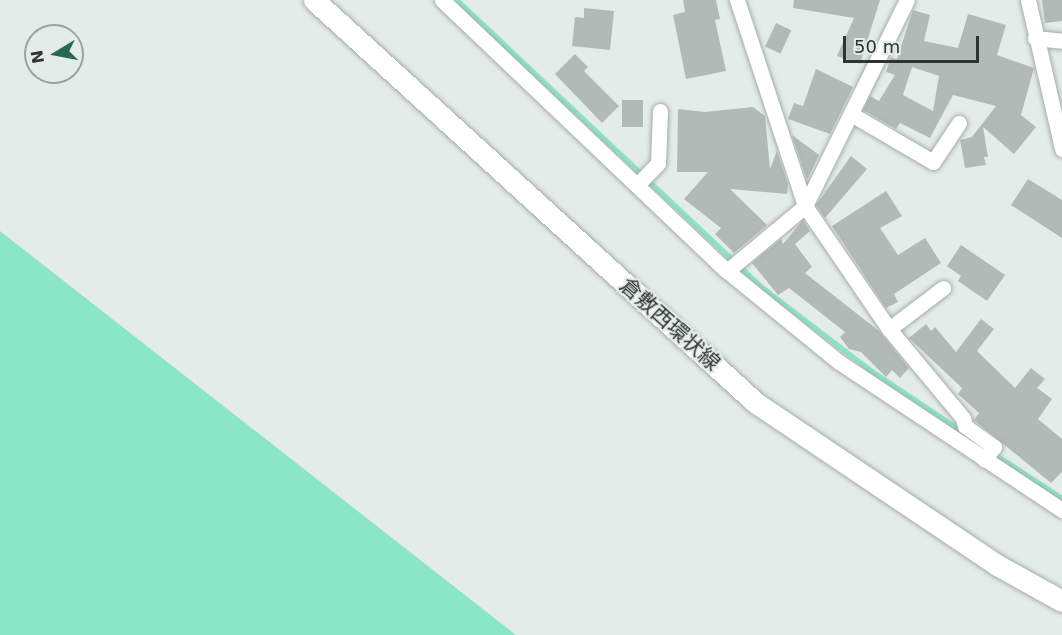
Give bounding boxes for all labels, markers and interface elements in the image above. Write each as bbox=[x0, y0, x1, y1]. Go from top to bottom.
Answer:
north arrow bbox=[24, 24, 84, 84]
scale bar bbox=[846, 24, 982, 62]
text: 50 m bbox=[854, 36, 900, 57]
text: N bbox=[27, 49, 48, 65]
street label: 倉敷西環状線 bbox=[615, 272, 725, 376]

